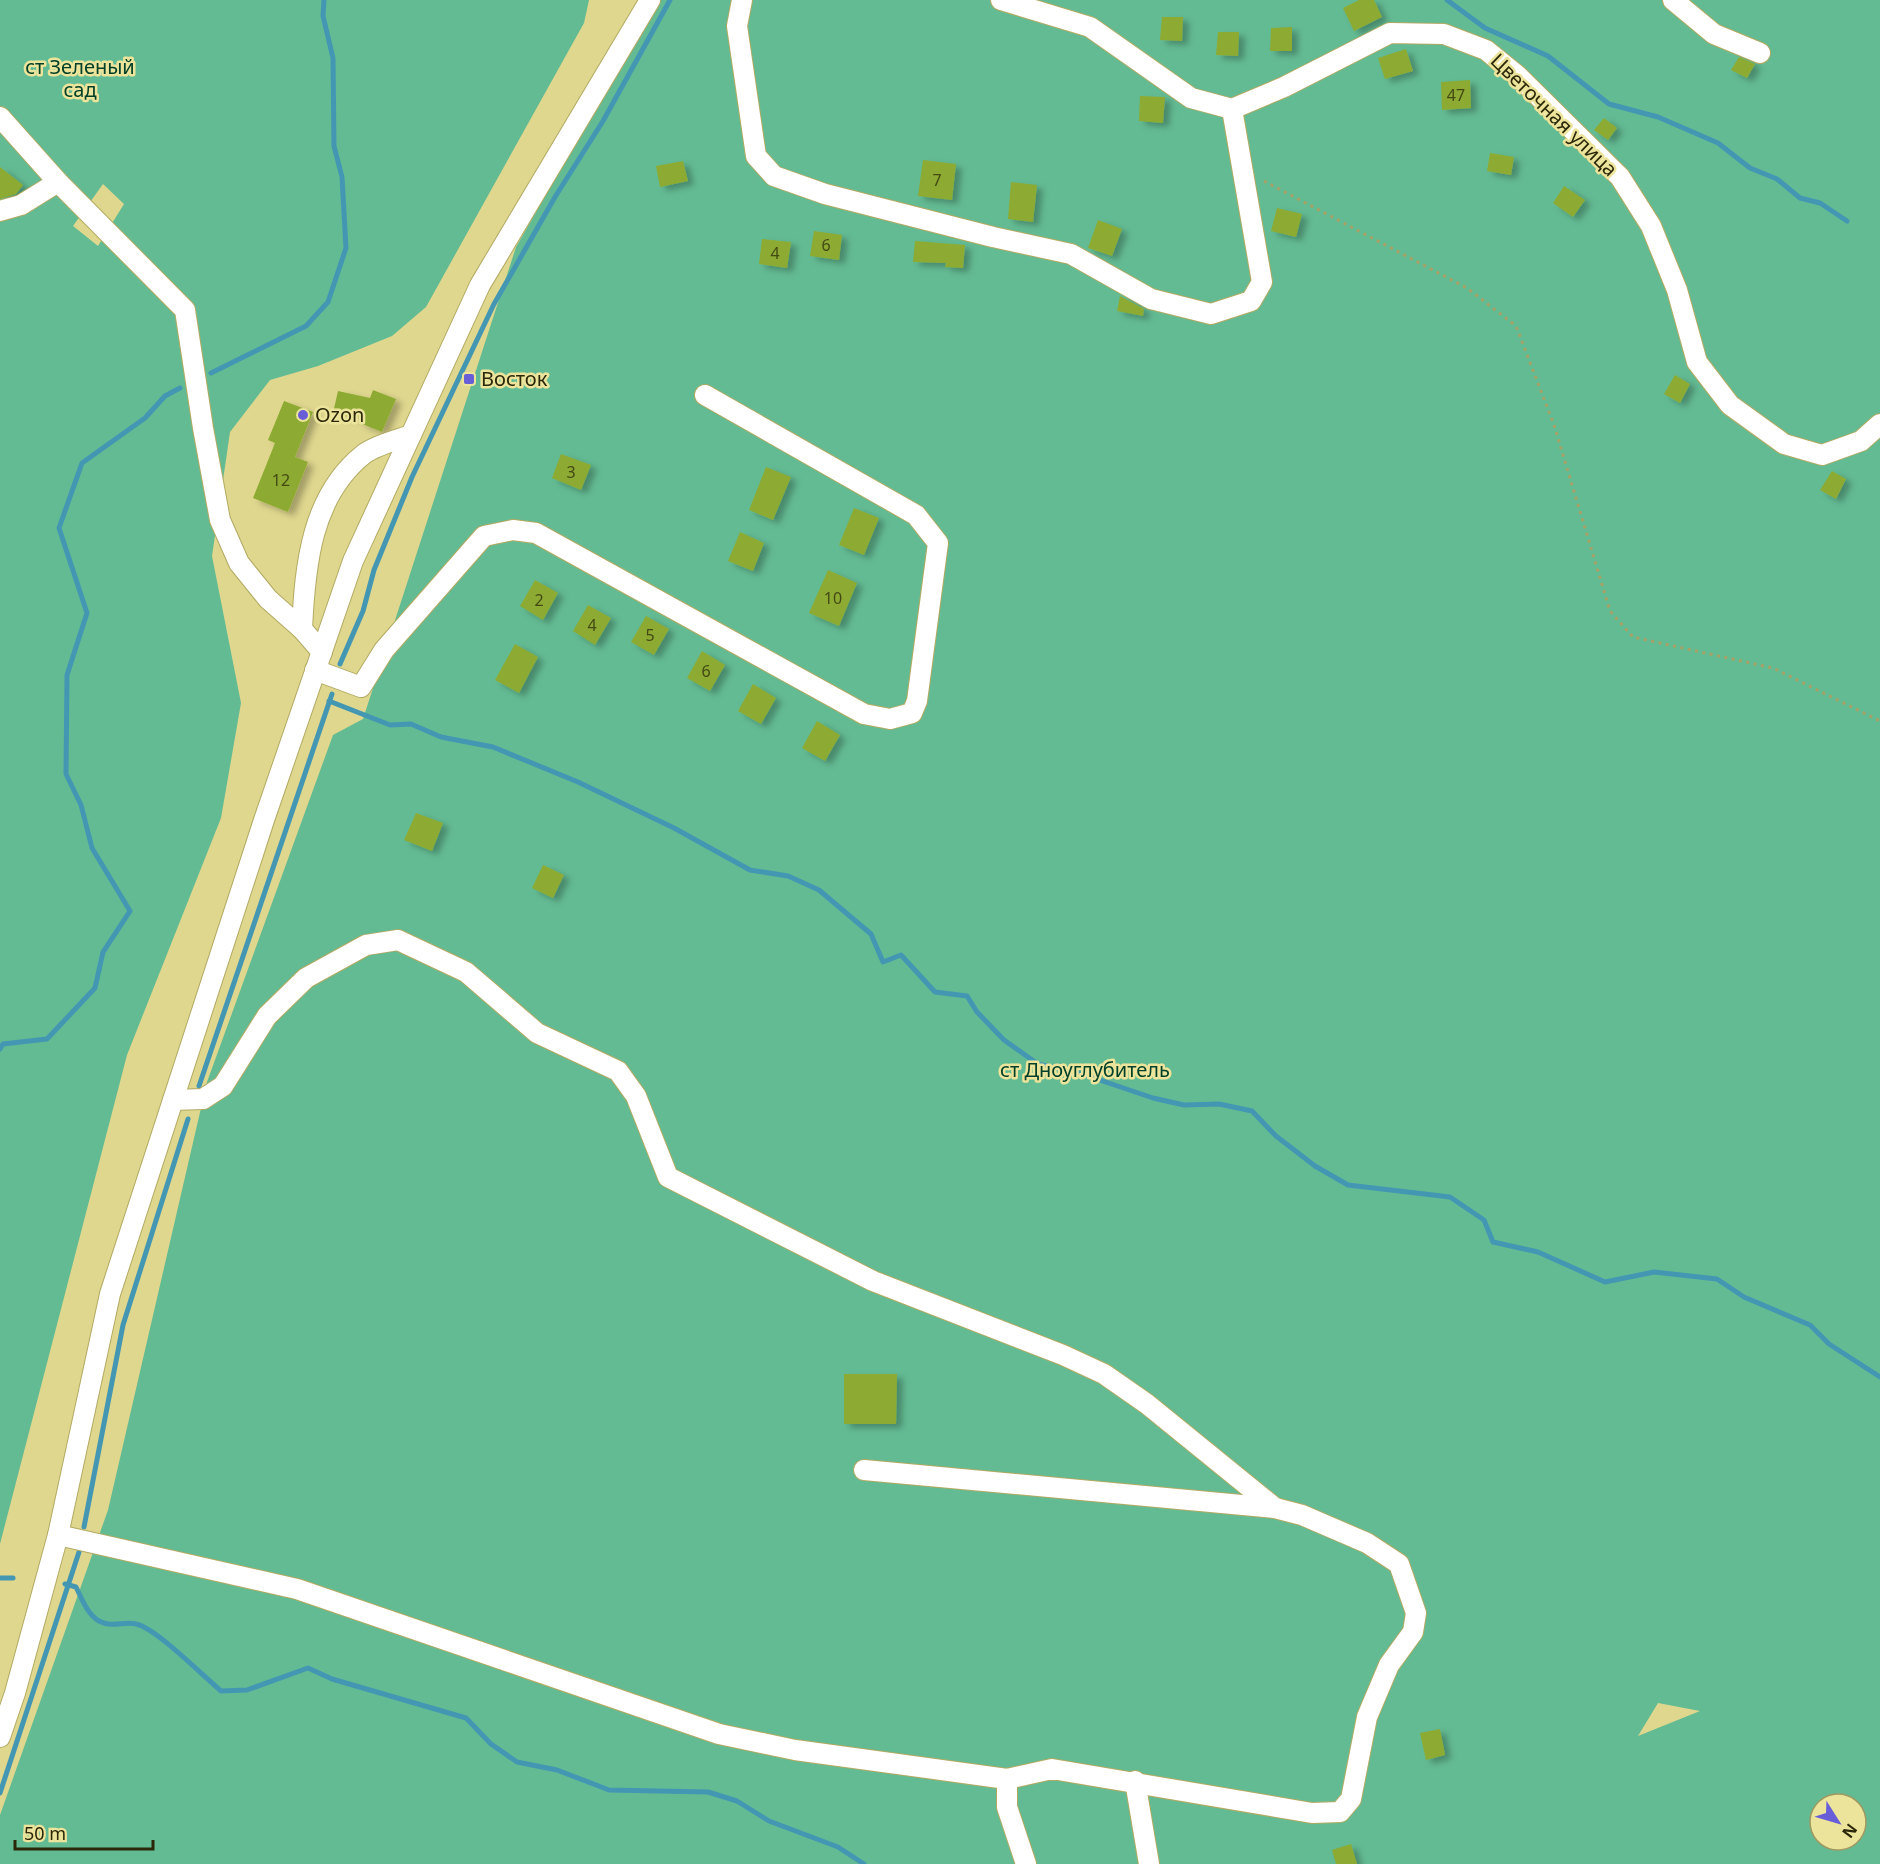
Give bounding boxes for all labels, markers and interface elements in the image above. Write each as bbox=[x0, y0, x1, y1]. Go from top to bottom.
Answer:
street label: Цветочная улица bbox=[1485, 47, 1624, 182]
park label: ст Зеленый сад bbox=[25, 53, 135, 103]
house number: 47 bbox=[1447, 84, 1465, 106]
house number: 7 bbox=[932, 169, 942, 191]
house number: 6 bbox=[821, 234, 831, 256]
house number: 4 bbox=[770, 242, 780, 264]
place label: Восток bbox=[481, 365, 548, 392]
marker: Восток bbox=[462, 372, 476, 386]
place label: Ozon bbox=[315, 401, 364, 428]
marker: Ozon bbox=[296, 408, 310, 422]
house number: 3 bbox=[566, 461, 576, 483]
house number: 12 bbox=[272, 469, 290, 491]
house number: 10 bbox=[824, 587, 842, 609]
house number: 2 bbox=[534, 589, 544, 611]
house number: 4 bbox=[587, 614, 597, 636]
house number: 5 bbox=[645, 624, 655, 646]
house number: 6 bbox=[701, 660, 711, 682]
park label: ст Дноуглубитель bbox=[1000, 1056, 1170, 1083]
north arrow bbox=[1808, 1792, 1868, 1852]
scale bar bbox=[15, 1813, 153, 1851]
text: N bbox=[1837, 1819, 1863, 1843]
text: 50 m bbox=[24, 1821, 66, 1845]

